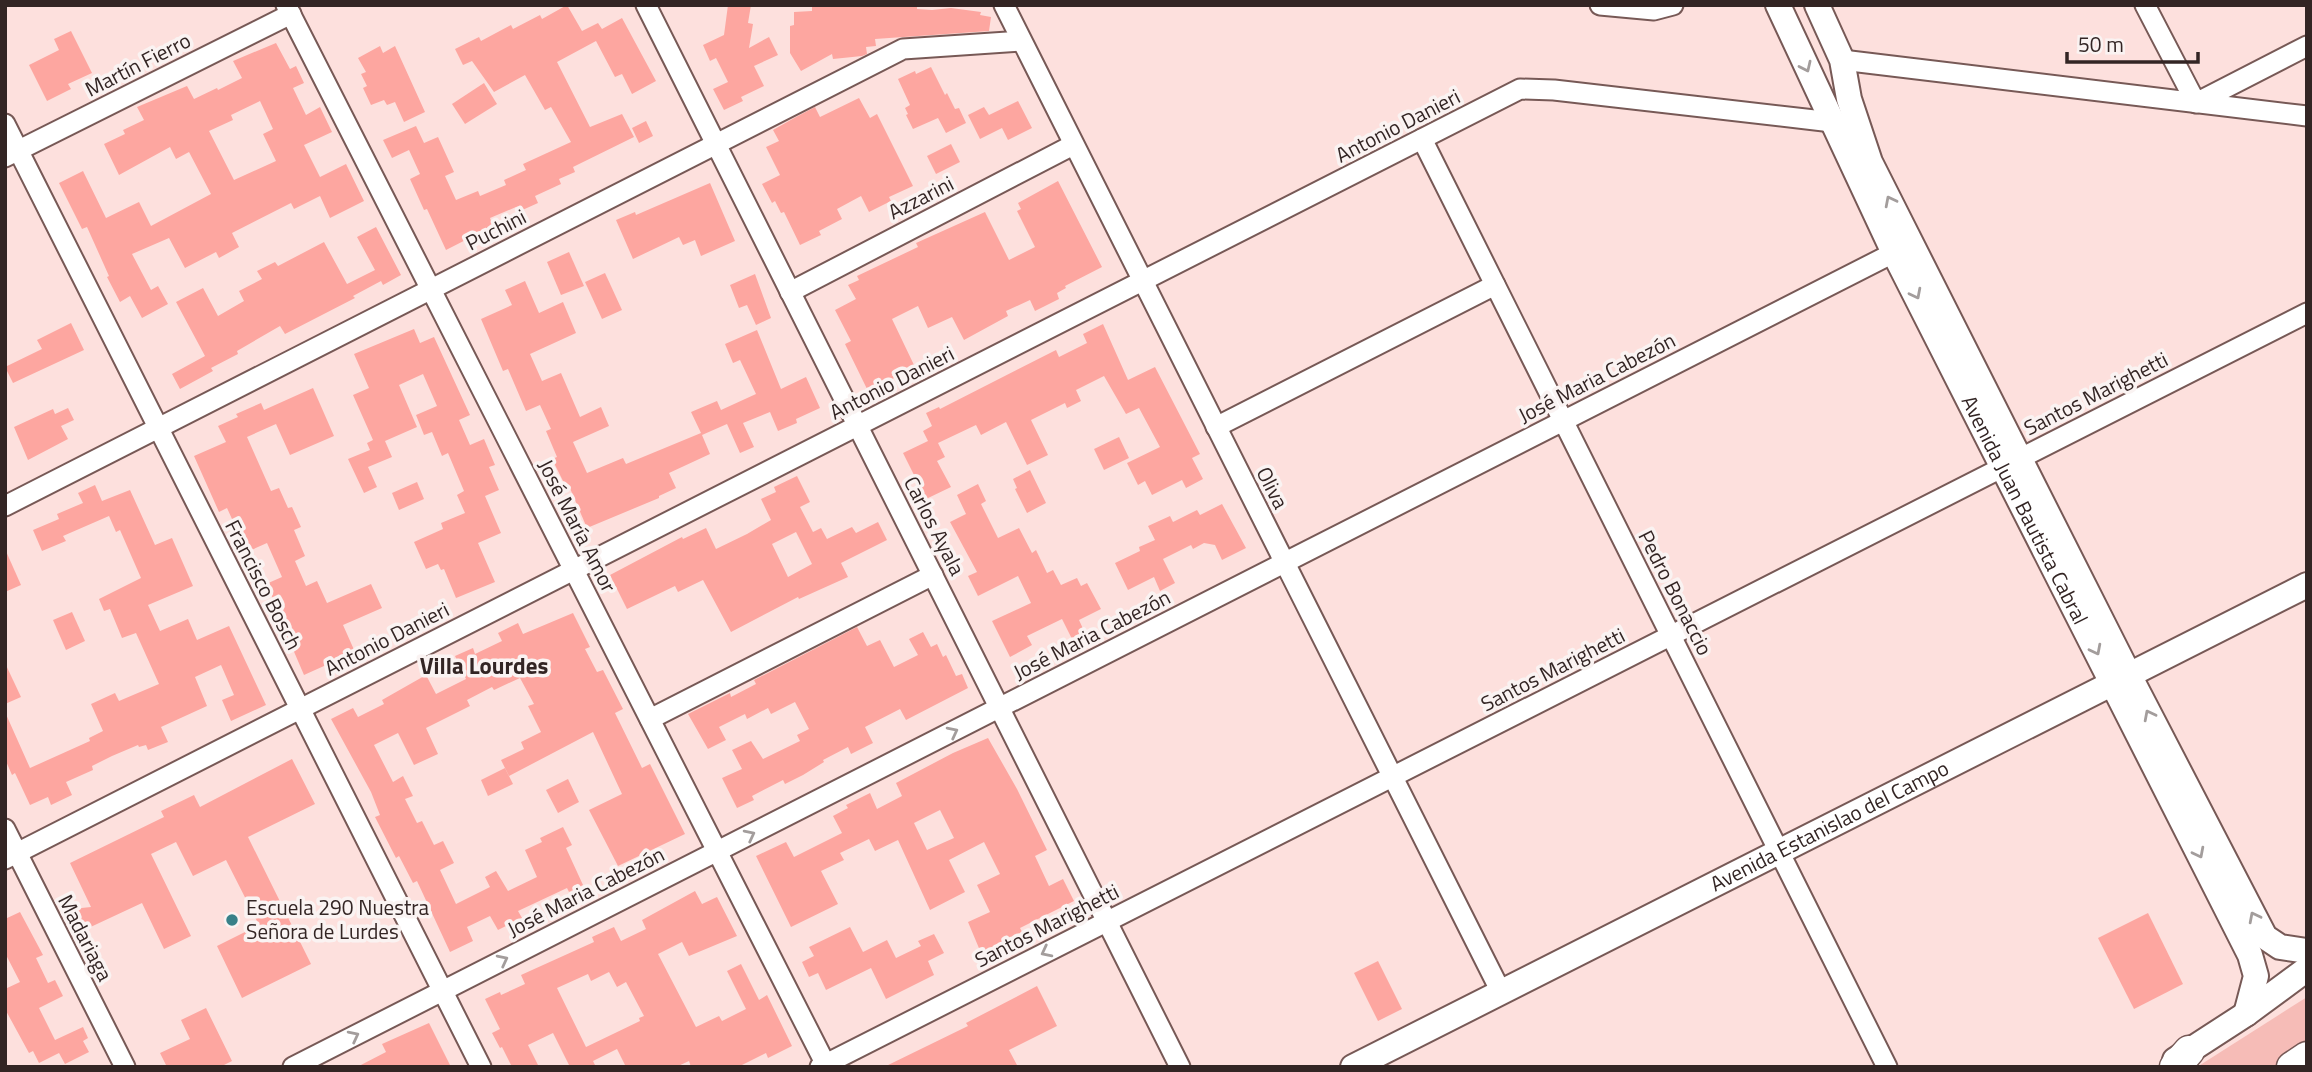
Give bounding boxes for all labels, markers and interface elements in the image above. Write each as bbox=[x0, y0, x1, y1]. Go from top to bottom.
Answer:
scale bar bbox=[2067, 21, 2198, 65]
street label: Martín Fierro bbox=[79, 24, 196, 104]
text: 50 m bbox=[2078, 28, 2124, 60]
one-way arrow bbox=[1798, 60, 1812, 72]
street label: Antonio Danieri bbox=[1330, 80, 1465, 170]
street label: Azzarini bbox=[882, 167, 959, 227]
one-way arrow bbox=[1884, 196, 1898, 208]
street label: Puchini bbox=[460, 200, 532, 258]
one-way arrow bbox=[1907, 287, 1921, 300]
street label: José Maria Cabezón bbox=[1512, 324, 1681, 431]
street label: Antonio Danieri bbox=[824, 337, 959, 427]
street label: Santos Marighetti bbox=[2018, 343, 2173, 443]
street label: Avenida Juan Bautista Cabral bbox=[1954, 389, 2097, 630]
street label: José María Amor bbox=[531, 453, 625, 598]
street label: Oliva bbox=[1249, 461, 1297, 515]
street label: Carlos Ayala bbox=[896, 470, 974, 581]
street label: Francisco Bosch bbox=[217, 514, 310, 655]
street label: Pedro Bonaccio bbox=[1631, 524, 1721, 661]
street label: José Maria Cabezón bbox=[1007, 581, 1176, 688]
street label: Antonio Danieri bbox=[319, 593, 454, 683]
street label: Santos Marighetti bbox=[1475, 619, 1630, 719]
one-way arrow bbox=[2088, 643, 2102, 655]
district label: Villa Lourdes bbox=[420, 648, 548, 683]
one-way arrow bbox=[2144, 710, 2158, 722]
one-way arrow bbox=[945, 726, 958, 740]
street label: Avenida Estanislao del Campo bbox=[1704, 752, 1954, 899]
one-way arrow bbox=[743, 829, 755, 843]
street label: José Maria Cabezón bbox=[501, 838, 670, 945]
one-way arrow bbox=[2190, 846, 2204, 858]
street label: Santos Marighetti bbox=[969, 875, 1124, 975]
street label: Madariaga bbox=[50, 889, 122, 987]
place label: Escuela 290 Nuestra Señora de Lurdes bbox=[246, 891, 430, 947]
one-way arrow bbox=[2249, 911, 2263, 924]
marker: Escuela 290 Nuestra Señora de Lurdes bbox=[224, 912, 240, 928]
one-way arrow bbox=[1041, 944, 1053, 958]
one-way arrow bbox=[496, 954, 508, 968]
one-way arrow bbox=[347, 1030, 359, 1044]

